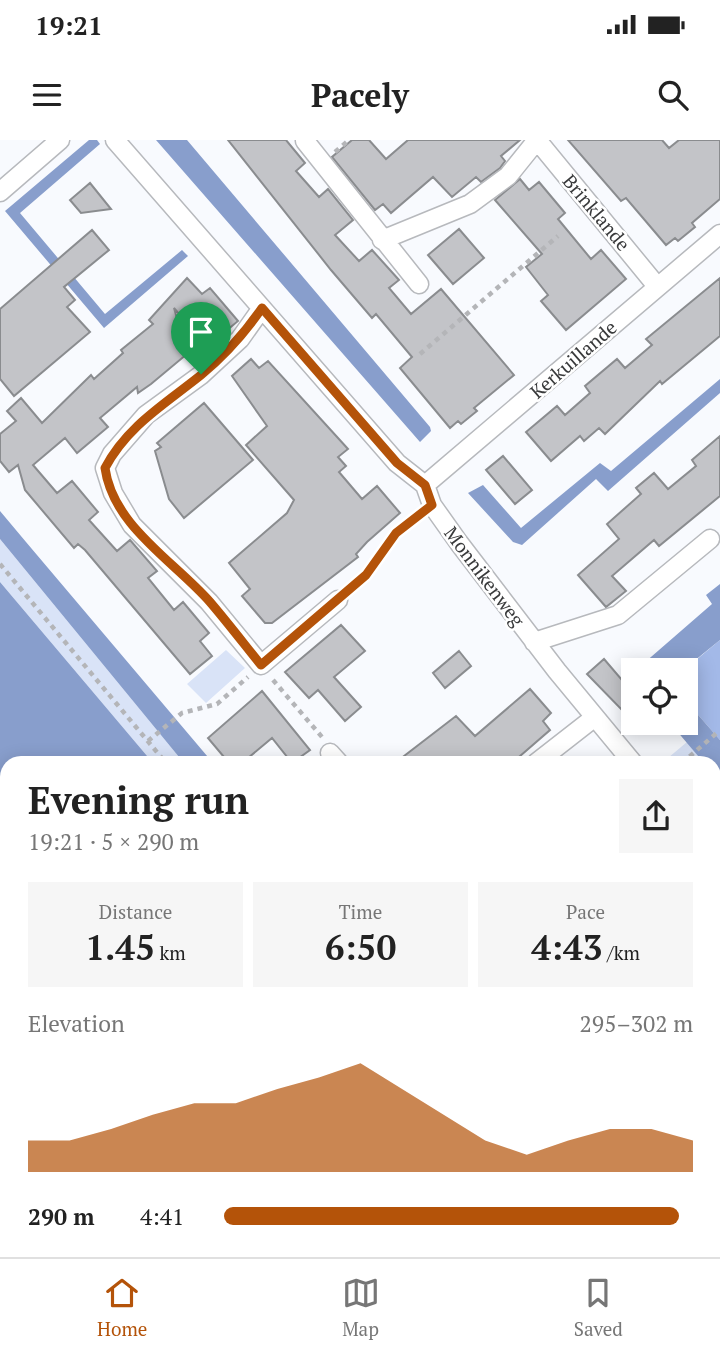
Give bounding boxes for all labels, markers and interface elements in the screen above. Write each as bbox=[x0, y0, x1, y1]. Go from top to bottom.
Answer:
text: 19:21 bbox=[35, 8, 103, 42]
text: Pacely bbox=[311, 74, 409, 116]
icon: menu bbox=[28, 76, 66, 114]
icon: search bbox=[654, 76, 692, 114]
street label: Brinklande bbox=[558, 169, 636, 255]
pin bbox=[171, 302, 231, 374]
icon: arrive bbox=[182, 313, 220, 351]
street label: Kerkuillande bbox=[524, 314, 622, 404]
street label: Monnikenweg bbox=[439, 521, 531, 632]
map controls bbox=[621, 658, 698, 735]
button: locate bbox=[621, 658, 698, 735]
text: Evening run bbox=[28, 775, 249, 825]
button: share bbox=[619, 779, 693, 853]
text: 19:21 · 5 × 290 m bbox=[28, 826, 199, 857]
text: Distance bbox=[99, 899, 172, 924]
text: Time bbox=[339, 899, 382, 924]
text: Pace bbox=[566, 899, 605, 924]
text: 1.45 bbox=[85, 924, 155, 970]
text: 6:50 bbox=[325, 924, 396, 970]
text: 4:43 bbox=[531, 924, 602, 970]
text: km bbox=[155, 940, 186, 965]
text: /km bbox=[602, 940, 640, 965]
text: Elevation bbox=[28, 1008, 125, 1039]
text: 295–302 m bbox=[580, 1008, 693, 1039]
text: 290 m bbox=[28, 1201, 94, 1232]
text: 4:41 bbox=[140, 1201, 184, 1232]
tab: Home bbox=[97, 1274, 147, 1341]
tab: Map bbox=[342, 1274, 380, 1341]
tab: Saved bbox=[574, 1274, 623, 1341]

